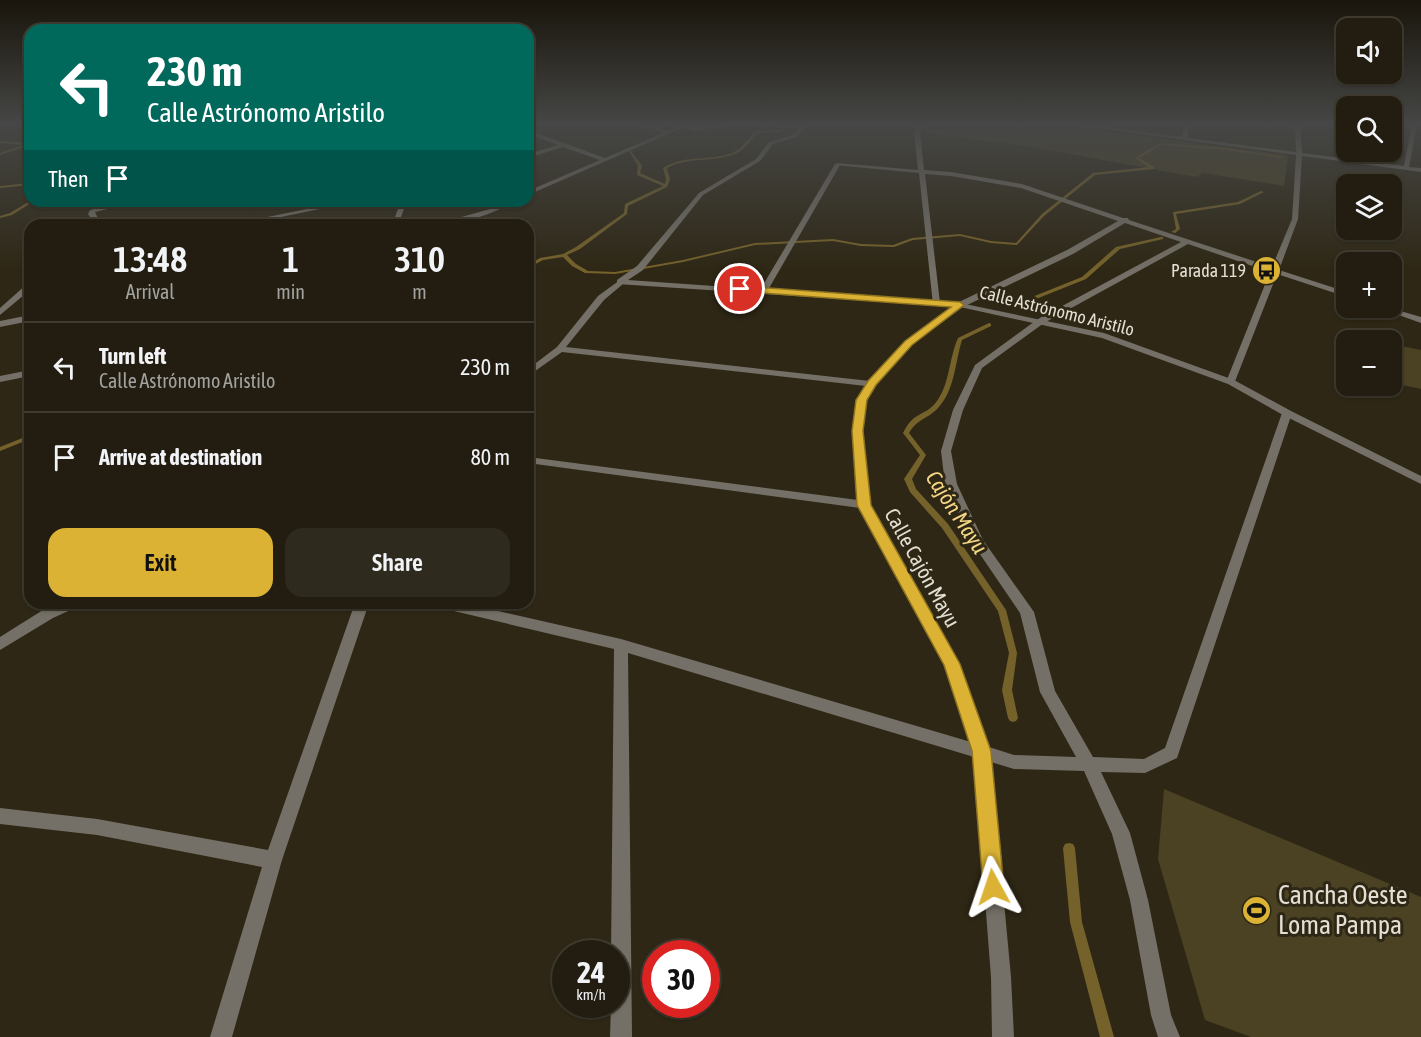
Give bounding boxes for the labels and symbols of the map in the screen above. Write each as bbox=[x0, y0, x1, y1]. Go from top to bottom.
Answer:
bus stop icon: Parada 119 bbox=[1251, 255, 1283, 287]
place label: Parada 119 bbox=[1171, 260, 1246, 281]
pin bbox=[714, 263, 765, 314]
street label: Calle Astrónomo Aristilo bbox=[978, 281, 1137, 340]
water label: Cajón Mayu bbox=[921, 466, 994, 559]
street label: Calle Cajón Mayu bbox=[880, 504, 965, 631]
position arrow bbox=[961, 855, 1025, 919]
place label: Cancha Oeste Loma Pampa bbox=[1278, 880, 1407, 940]
sports icon: Cancha Oeste Loma Pampa bbox=[1241, 894, 1273, 926]
speed limit sign: 30 bbox=[642, 940, 720, 1018]

